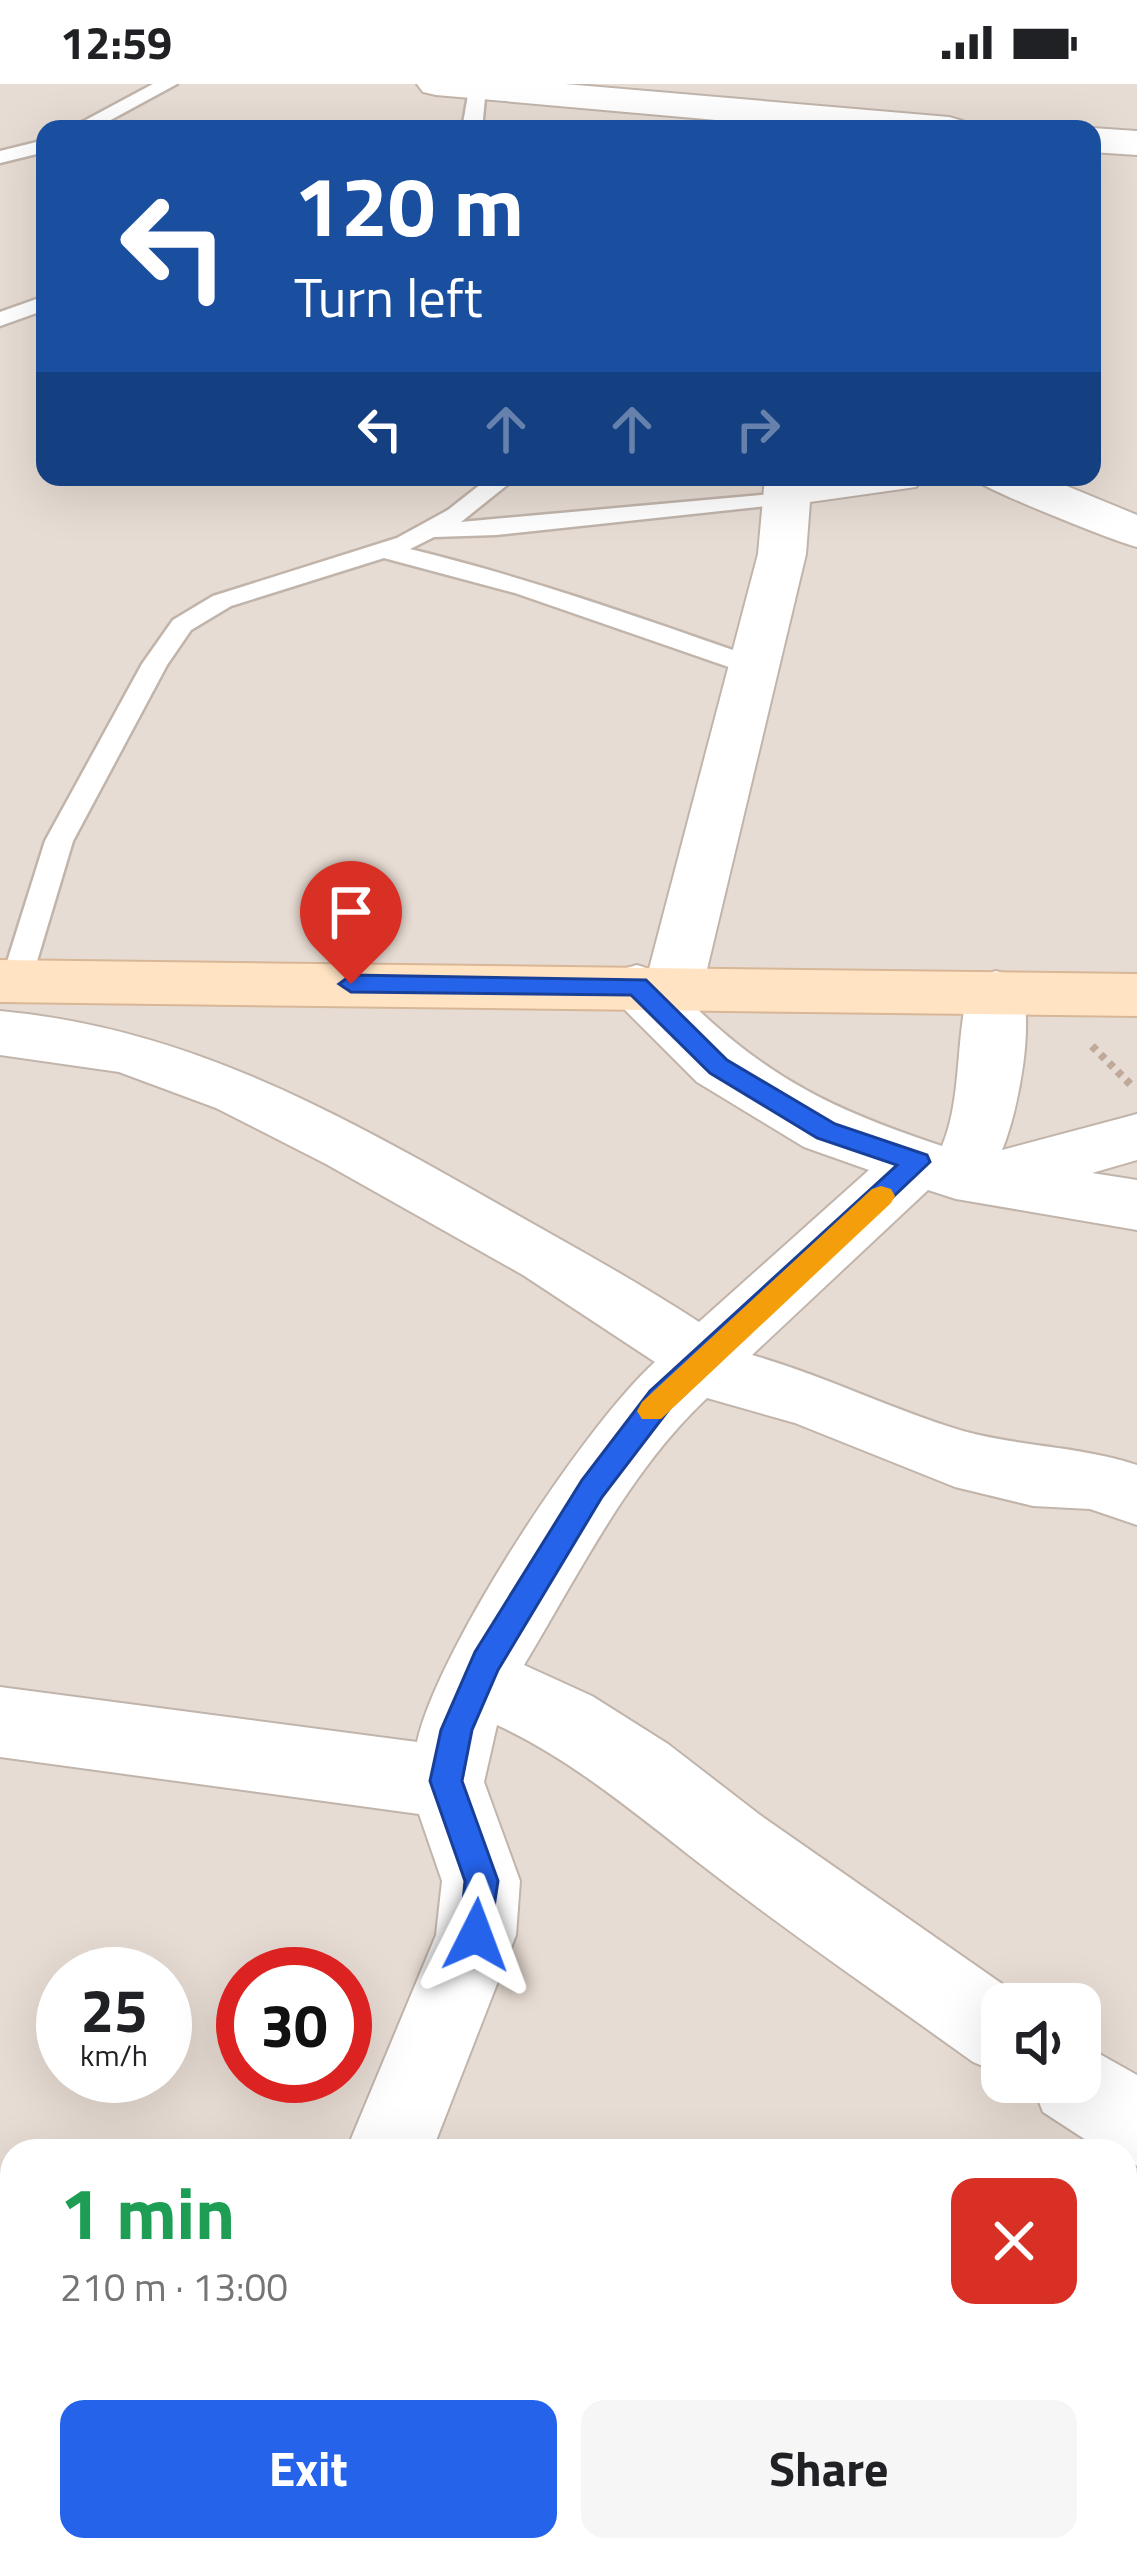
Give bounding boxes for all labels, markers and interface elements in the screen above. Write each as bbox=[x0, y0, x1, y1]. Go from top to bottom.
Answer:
text: 12:59 bbox=[60, 8, 172, 76]
text: 120 m bbox=[294, 141, 524, 269]
icon: left bbox=[96, 168, 252, 324]
text: Turn left bbox=[294, 256, 483, 338]
icon: left bbox=[347, 396, 413, 462]
icon: ahead bbox=[473, 396, 539, 462]
icon: ahead bbox=[599, 396, 665, 462]
icon: right bbox=[725, 396, 791, 462]
pin bbox=[300, 861, 402, 984]
icon: arrive bbox=[318, 879, 384, 945]
position arrow bbox=[413, 1872, 539, 1998]
speed limit sign: 30 bbox=[216, 1947, 372, 2103]
text: 25 bbox=[80, 1964, 148, 2055]
map controls bbox=[981, 1983, 1101, 2103]
button: sound bbox=[981, 1983, 1101, 2103]
text: km/h bbox=[80, 2032, 148, 2078]
text: 1 min bbox=[60, 2157, 235, 2267]
button: close bbox=[951, 2178, 1077, 2304]
text: 210 m · 13:00 bbox=[60, 2257, 288, 2316]
button: Exit bbox=[60, 2400, 557, 2538]
button: Share bbox=[581, 2400, 1077, 2538]

